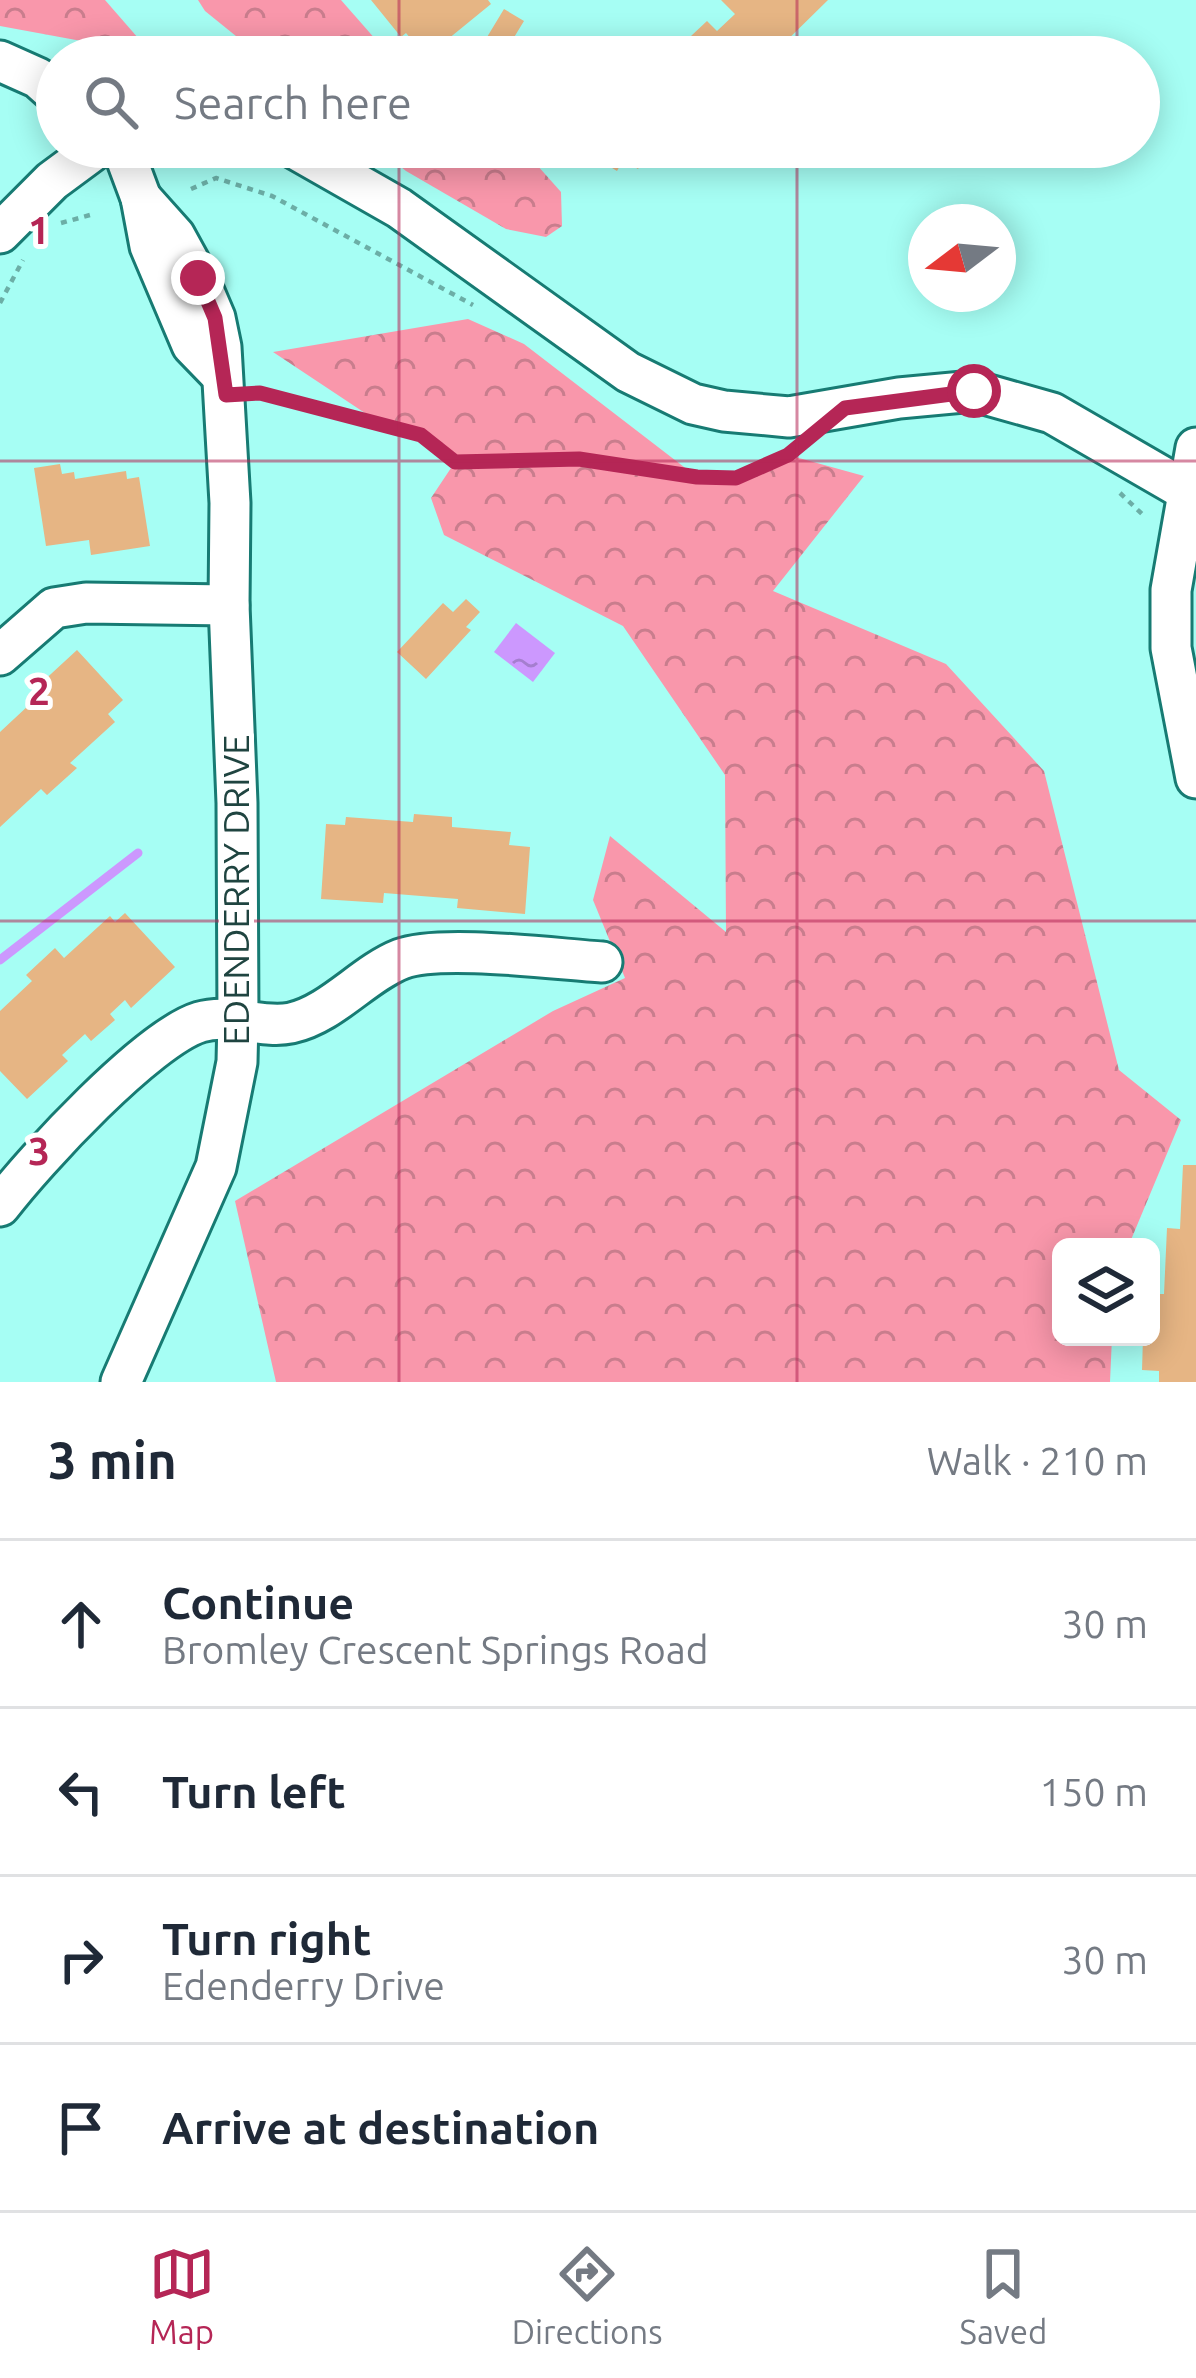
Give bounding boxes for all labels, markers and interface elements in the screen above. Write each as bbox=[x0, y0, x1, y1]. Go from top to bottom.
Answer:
search box bbox=[36, 36, 1160, 168]
icon: search bbox=[78, 69, 144, 135]
text: Search here bbox=[174, 77, 412, 128]
north arrow bbox=[908, 204, 1016, 312]
text: 1 bbox=[28, 208, 50, 251]
route end bbox=[171, 251, 225, 305]
route start bbox=[947, 364, 1001, 418]
text: 2 bbox=[28, 669, 50, 712]
street label: EDENDERRY DRIVE bbox=[215, 735, 256, 1045]
text: 3 bbox=[28, 1129, 50, 1172]
map controls bbox=[1052, 1238, 1160, 1346]
button: layers bbox=[1052, 1238, 1160, 1346]
text: 3 min bbox=[48, 1431, 177, 1489]
text: Walk · 210 m bbox=[927, 1439, 1148, 1482]
text: Continue bbox=[162, 1577, 354, 1628]
icon: ahead bbox=[48, 1591, 114, 1657]
text: 30 m bbox=[1061, 1602, 1148, 1645]
text: Bromley Crescent Springs Road bbox=[162, 1628, 709, 1671]
icon: left bbox=[48, 1759, 114, 1825]
text: Turn left bbox=[162, 1766, 346, 1817]
text: 150 m bbox=[1039, 1770, 1148, 1813]
text: Turn right bbox=[162, 1913, 371, 1964]
icon: right bbox=[48, 1927, 114, 1993]
text: 30 m bbox=[1061, 1938, 1148, 1981]
text: Edenderry Drive bbox=[162, 1964, 445, 2007]
icon: arrive bbox=[48, 2095, 114, 2161]
text: Arrive at destination bbox=[162, 2102, 599, 2153]
tab: Map bbox=[149, 2241, 215, 2350]
tab: Directions bbox=[512, 2241, 662, 2350]
tab: Saved bbox=[960, 2241, 1047, 2350]

